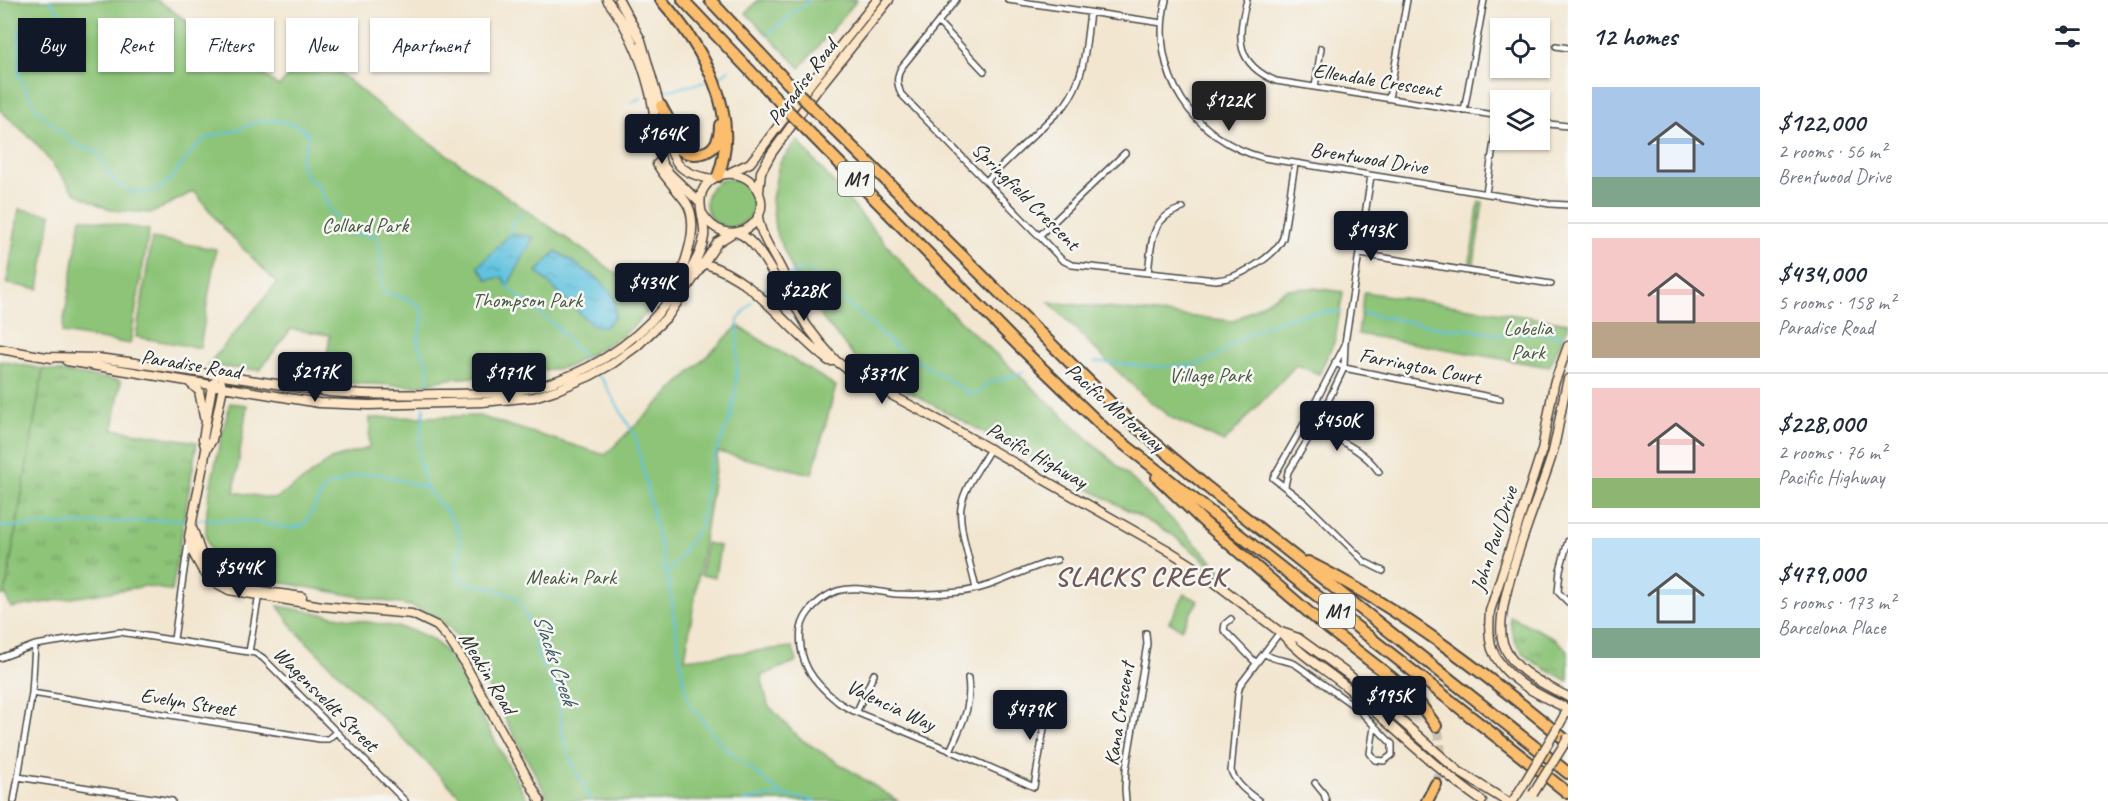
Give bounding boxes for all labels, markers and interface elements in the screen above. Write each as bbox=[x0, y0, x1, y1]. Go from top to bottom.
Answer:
chip: Buy bbox=[18, 18, 86, 72]
chip: Rent bbox=[98, 18, 174, 72]
chip: Filters bbox=[186, 18, 274, 72]
chip: New bbox=[286, 18, 358, 72]
chip: Apartment bbox=[370, 18, 490, 72]
map controls bbox=[1490, 18, 1550, 150]
button: locate bbox=[1490, 18, 1550, 78]
text: 12 homes bbox=[1592, 20, 1677, 53]
icon: filters bbox=[2051, 20, 2084, 53]
street label: Paradise Road bbox=[761, 31, 845, 130]
street label: Ellendale Crescent bbox=[1311, 57, 1445, 103]
pin: $122K bbox=[1187, 81, 1271, 132]
text: $122K bbox=[1206, 88, 1252, 113]
button: layers bbox=[1490, 90, 1550, 150]
text: $122,000 bbox=[1778, 106, 1865, 139]
icon: home bbox=[1640, 111, 1712, 183]
pin: $164K bbox=[620, 114, 704, 165]
text: $164K bbox=[639, 121, 685, 146]
street label: Springfield Crescent bbox=[966, 136, 1087, 257]
street label: Brentwood Drive bbox=[1309, 136, 1431, 180]
text: 2 rooms · 56 m² bbox=[1778, 139, 1886, 164]
road number: M1 bbox=[838, 162, 874, 196]
text: Brentwood Drive bbox=[1778, 164, 1891, 189]
pin: $143K bbox=[1329, 211, 1413, 262]
park label: Collard Park bbox=[322, 212, 410, 238]
text: $143K bbox=[1348, 218, 1394, 243]
text: $434,000 bbox=[1778, 257, 1865, 290]
icon: home bbox=[1640, 262, 1712, 334]
pin: $434K bbox=[610, 263, 694, 314]
text: $434K bbox=[629, 270, 675, 295]
pin: $228K bbox=[762, 271, 846, 322]
text: $228K bbox=[781, 278, 827, 303]
park label: Thompson Park bbox=[472, 287, 584, 313]
text: 5 rooms · 158 m² bbox=[1778, 290, 1895, 315]
park label: Lobelia Park bbox=[1504, 315, 1554, 365]
text: Paradise Road bbox=[1778, 315, 1874, 340]
street label: Farrington Court bbox=[1357, 342, 1485, 391]
street label: Paradise Road bbox=[139, 343, 246, 385]
pin: $217K bbox=[273, 352, 357, 403]
pin: $171K bbox=[467, 353, 551, 404]
pin: $371K bbox=[840, 354, 924, 405]
street label: Pacific Motorway bbox=[1060, 357, 1171, 458]
text: $217K bbox=[292, 359, 338, 384]
text: $171K bbox=[486, 360, 532, 385]
text: $371K bbox=[859, 361, 905, 386]
park label: Village Park bbox=[1169, 362, 1253, 388]
pin: $450K bbox=[1295, 401, 1379, 452]
text: $228,000 bbox=[1778, 407, 1865, 440]
text: $450K bbox=[1314, 408, 1360, 433]
icon: home bbox=[1640, 412, 1712, 484]
street label: Pacific Highway bbox=[982, 416, 1093, 495]
text: 2 rooms · 76 m² bbox=[1778, 440, 1886, 465]
text: Pacific Highway bbox=[1778, 465, 1884, 490]
street label: John Paul Drive bbox=[1465, 482, 1524, 596]
pin: $544K bbox=[197, 548, 281, 599]
text: $544K bbox=[216, 555, 262, 580]
text: $479,000 bbox=[1778, 557, 1865, 590]
district label: SLACKS CREEK bbox=[1055, 559, 1231, 593]
icon: home bbox=[1640, 562, 1712, 634]
park label: Meakin Park bbox=[526, 564, 618, 590]
text: 5 rooms · 173 m² bbox=[1778, 590, 1895, 615]
road number: M1 bbox=[1319, 594, 1355, 628]
water label: Slacks Creek bbox=[527, 610, 585, 712]
text: Barcelona Place bbox=[1778, 615, 1886, 640]
street label: Meakin Road bbox=[453, 627, 524, 721]
street label: Wagensveldt Street bbox=[268, 641, 385, 758]
street label: Kana Crescent bbox=[1098, 658, 1140, 767]
street label: Valencia Way bbox=[842, 673, 941, 738]
pin: $195K bbox=[1347, 676, 1431, 727]
street label: Evelyn Street bbox=[139, 682, 239, 723]
text: $195K bbox=[1366, 683, 1412, 708]
pin: $479K bbox=[988, 690, 1072, 741]
text: $479K bbox=[1007, 697, 1053, 722]

